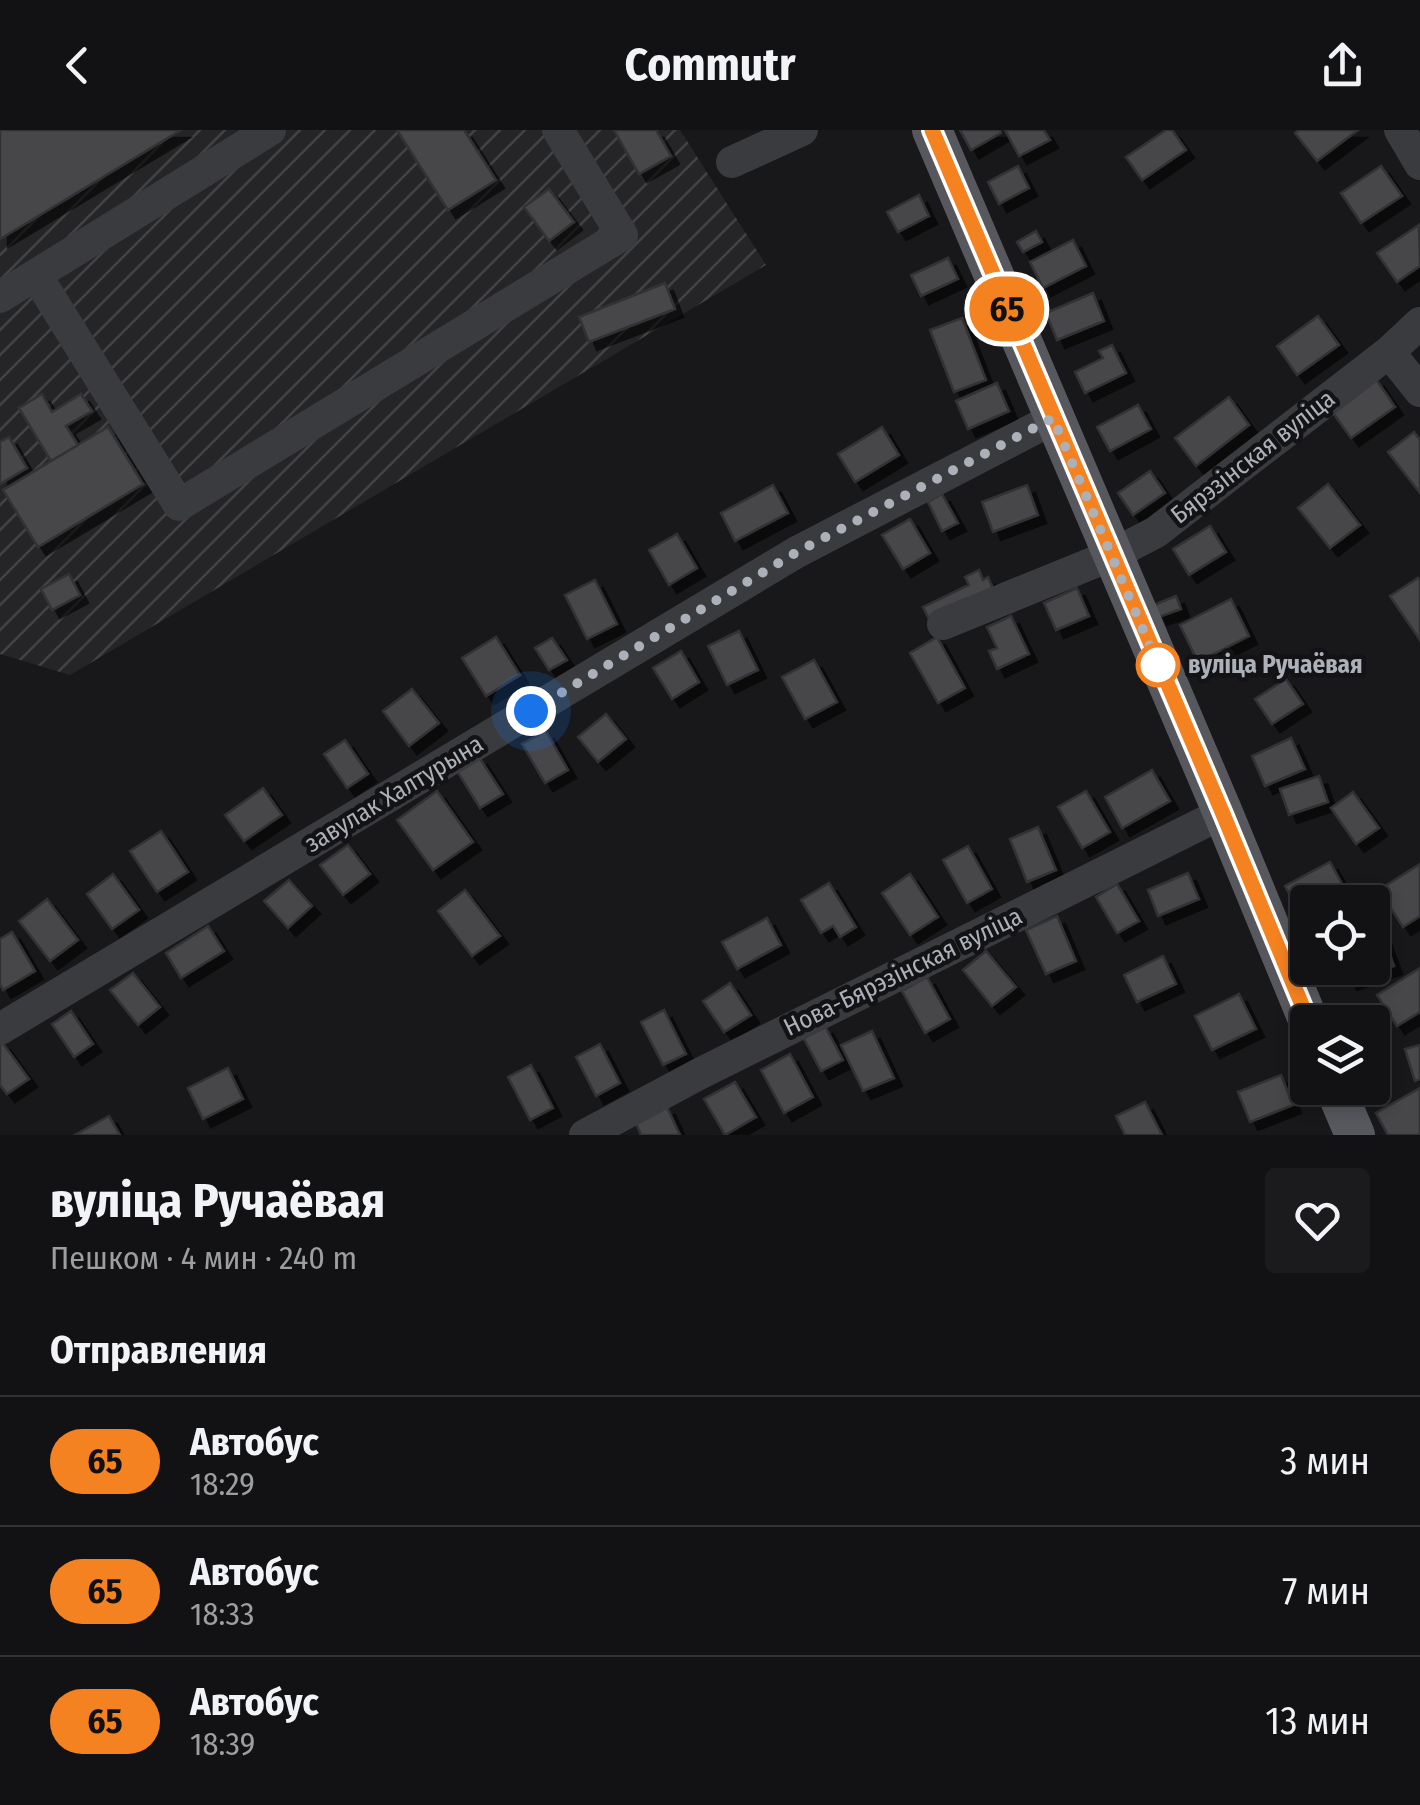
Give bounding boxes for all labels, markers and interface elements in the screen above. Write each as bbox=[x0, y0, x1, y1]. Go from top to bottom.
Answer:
icon: back bbox=[50, 38, 105, 93]
text: Commutr bbox=[624, 38, 796, 92]
icon: share bbox=[1315, 38, 1370, 93]
line badge: 65 bbox=[962, 276, 1052, 342]
text: 65 bbox=[989, 288, 1025, 330]
street label: Бярэзінская вуліца bbox=[1165, 384, 1341, 530]
marker: вуліца Ручаёвая bbox=[1137, 644, 1179, 686]
place label: вуліца Ручаёвая bbox=[1188, 650, 1363, 680]
your location bbox=[506, 686, 556, 736]
street label: завулак Халтурына bbox=[299, 729, 489, 859]
map controls bbox=[1290, 885, 1390, 1105]
button: locate bbox=[1290, 885, 1390, 985]
street label: Нова-Бярэзінская вуліца bbox=[779, 901, 1027, 1043]
button: layers bbox=[1290, 1005, 1390, 1105]
button: heart bbox=[1265, 1168, 1370, 1273]
text: вуліца Ручаёвая bbox=[50, 1172, 385, 1230]
text: Пешком · 4 мин · 240 m bbox=[50, 1239, 357, 1277]
text: Отправления bbox=[50, 1327, 267, 1373]
text: Автобус bbox=[190, 1419, 319, 1465]
text: 3 мин bbox=[1280, 1438, 1370, 1484]
text: 65 bbox=[87, 1440, 123, 1482]
text: 18:29 bbox=[190, 1465, 255, 1503]
text: Автобус bbox=[190, 1549, 319, 1595]
text: 7 мин bbox=[1282, 1568, 1370, 1614]
text: 65 bbox=[87, 1570, 123, 1612]
text: 18:33 bbox=[190, 1595, 254, 1633]
text: Автобус bbox=[190, 1679, 319, 1725]
text: 13 мин bbox=[1265, 1698, 1370, 1744]
text: 65 bbox=[87, 1700, 123, 1742]
text: 18:39 bbox=[190, 1725, 255, 1763]

